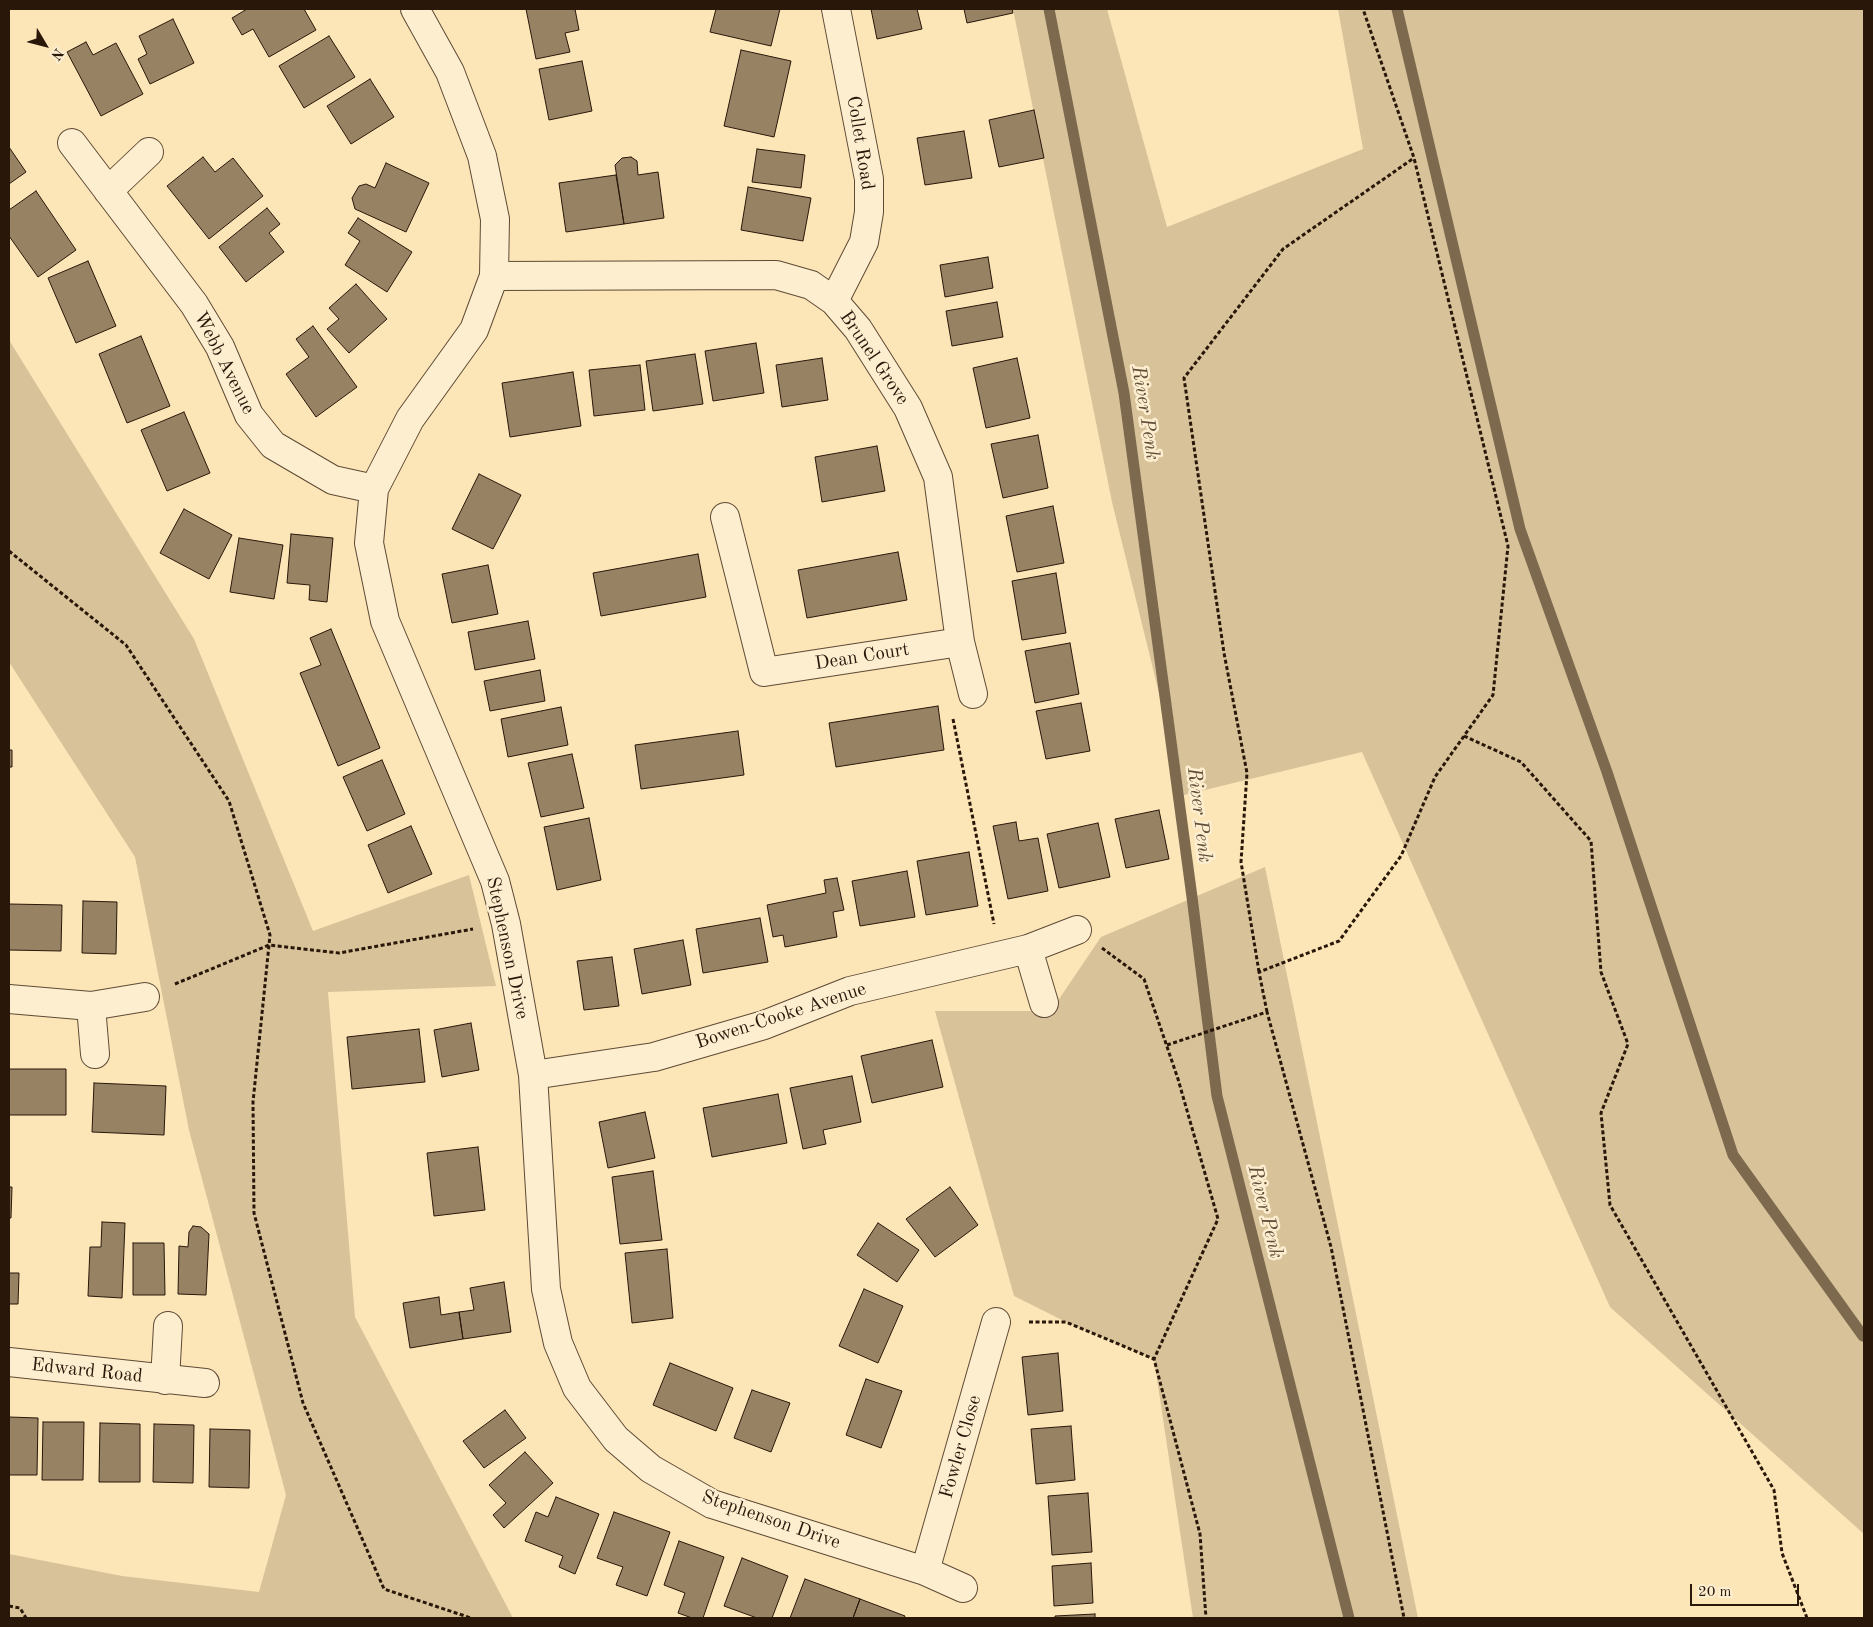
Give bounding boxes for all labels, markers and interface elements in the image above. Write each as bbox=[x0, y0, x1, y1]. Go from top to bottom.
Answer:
north arrow bbox=[20, 20, 70, 70]
text: N bbox=[48, 46, 66, 63]
street label: Collet Road bbox=[841, 94, 879, 192]
street label: Brunel Grove bbox=[834, 307, 914, 409]
street label: Webb Avenue bbox=[188, 308, 260, 418]
water label: River Penk bbox=[1126, 364, 1164, 462]
street label: Dean Court bbox=[813, 638, 911, 676]
water label: River Penk bbox=[1181, 766, 1217, 864]
street label: Stephenson Drive bbox=[481, 875, 533, 1021]
street label: Bowen-Cooke Avenue bbox=[693, 978, 869, 1054]
water label: River Penk bbox=[1242, 1163, 1288, 1261]
street label: Edward Road bbox=[30, 1354, 144, 1388]
street label: Fowler Close bbox=[935, 1393, 987, 1501]
street label: Stephenson Drive bbox=[699, 1486, 843, 1554]
scale bar bbox=[1693, 1574, 1802, 1606]
text: 20 m bbox=[1698, 1585, 1732, 1600]

